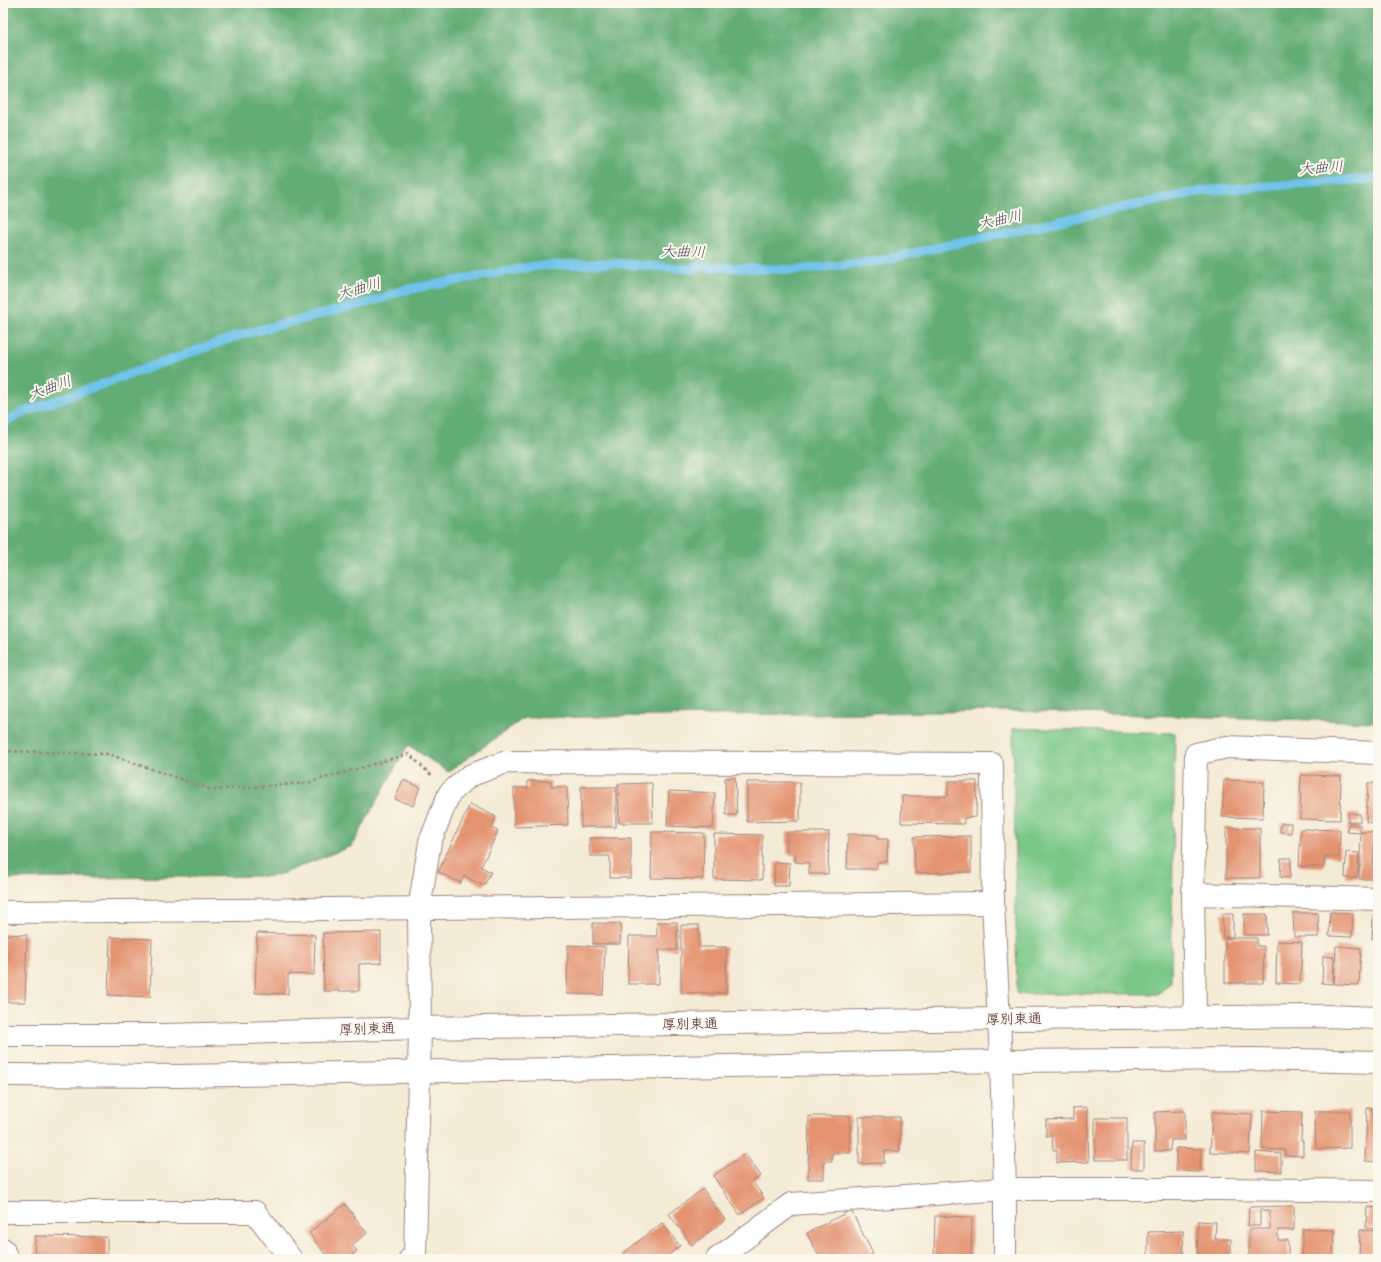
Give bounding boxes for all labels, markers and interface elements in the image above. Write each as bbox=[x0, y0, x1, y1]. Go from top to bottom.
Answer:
water label: 大曲川 bbox=[1298, 157, 1344, 179]
water label: 大曲川 bbox=[976, 206, 1024, 234]
water label: 大曲川 bbox=[660, 242, 706, 262]
water label: 大曲川 bbox=[335, 274, 383, 304]
water label: 大曲川 bbox=[26, 371, 74, 405]
street label: 厚別東通 bbox=[986, 1010, 1042, 1028]
street label: 厚別東通 bbox=[662, 1015, 718, 1033]
street label: 厚別東通 bbox=[339, 1020, 395, 1038]

